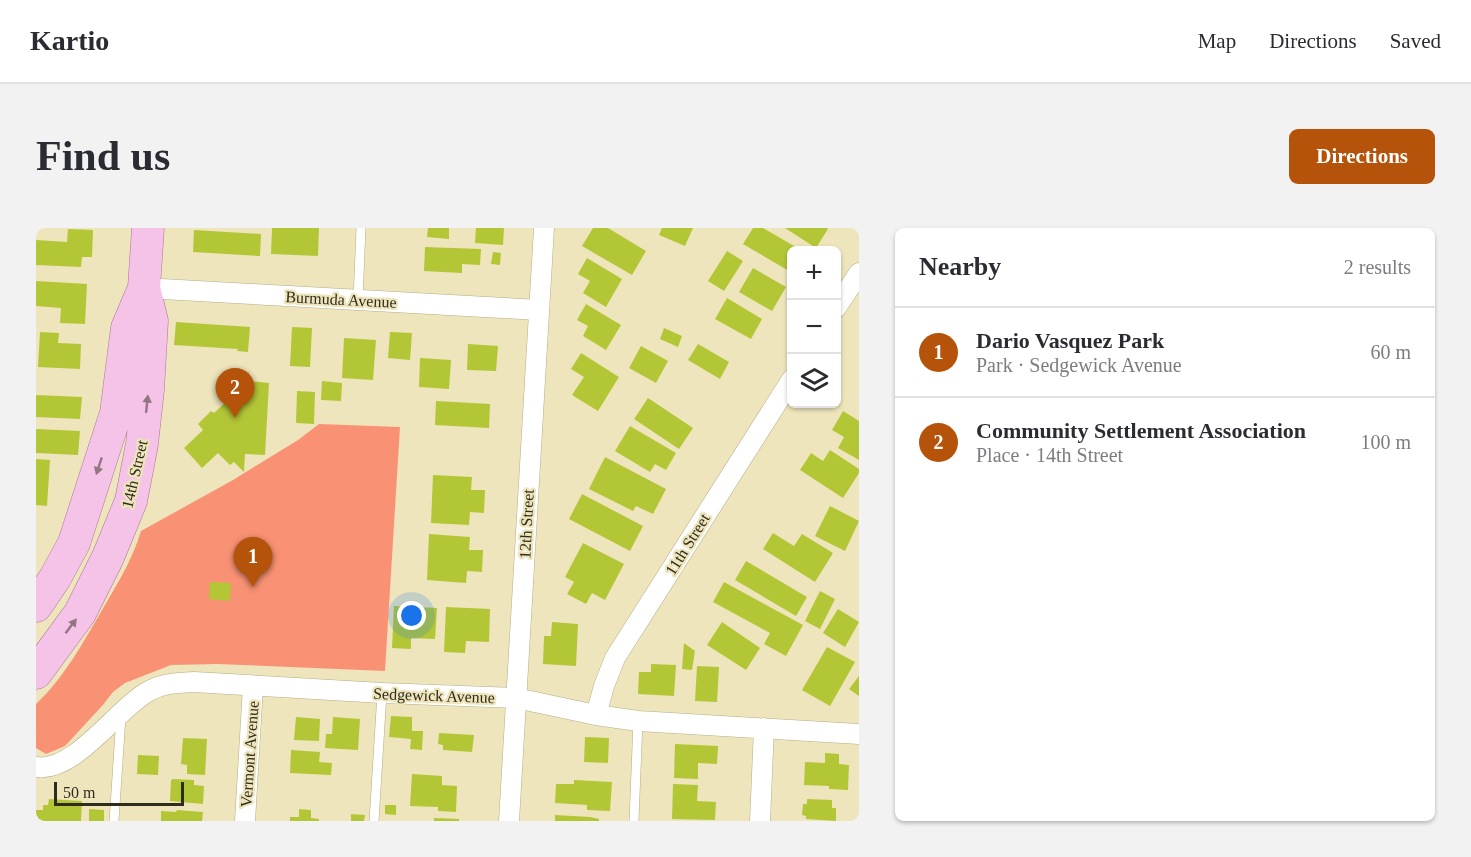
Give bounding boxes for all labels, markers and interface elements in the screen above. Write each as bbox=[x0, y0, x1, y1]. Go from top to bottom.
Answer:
text: Kartio bbox=[30, 25, 109, 56]
text: Map bbox=[1198, 29, 1236, 53]
text: Directions bbox=[1269, 29, 1357, 53]
text: Saved bbox=[1390, 29, 1441, 53]
button: Directions bbox=[1289, 129, 1435, 184]
text: Find us bbox=[36, 133, 170, 179]
map controls bbox=[787, 246, 841, 408]
button: + bbox=[787, 246, 841, 300]
text: Nearby bbox=[919, 252, 1001, 281]
text: 2 results bbox=[1344, 256, 1411, 278]
street label: Burmuda Avenue bbox=[285, 288, 397, 311]
button: − bbox=[787, 300, 841, 354]
text: Dario Vasquez Park bbox=[976, 328, 1164, 353]
text: 1 bbox=[934, 341, 944, 363]
text: 60 m bbox=[1370, 341, 1411, 363]
button: layers bbox=[787, 354, 841, 408]
text: Park · Sedgewick Avenue bbox=[976, 354, 1182, 376]
pin: 2 bbox=[216, 368, 254, 418]
one-way arrow bbox=[142, 395, 152, 414]
text: Community Settlement Association bbox=[976, 418, 1306, 443]
text: 2 bbox=[934, 431, 944, 453]
text: 100 m bbox=[1360, 431, 1411, 453]
street label: 14th Street bbox=[118, 438, 151, 510]
text: Place · 14th Street bbox=[976, 444, 1123, 466]
one-way arrow bbox=[94, 457, 103, 475]
street label: 12th Street bbox=[516, 488, 537, 559]
street label: 11th Street bbox=[662, 510, 713, 578]
pin: 1 bbox=[234, 538, 272, 587]
your location bbox=[397, 601, 426, 630]
one-way arrow bbox=[65, 619, 77, 634]
street label: Sedgewick Avenue bbox=[373, 685, 495, 707]
street label: Vermont Avenue bbox=[237, 700, 262, 808]
scale bar bbox=[54, 779, 184, 806]
text: 50 m bbox=[63, 784, 95, 801]

